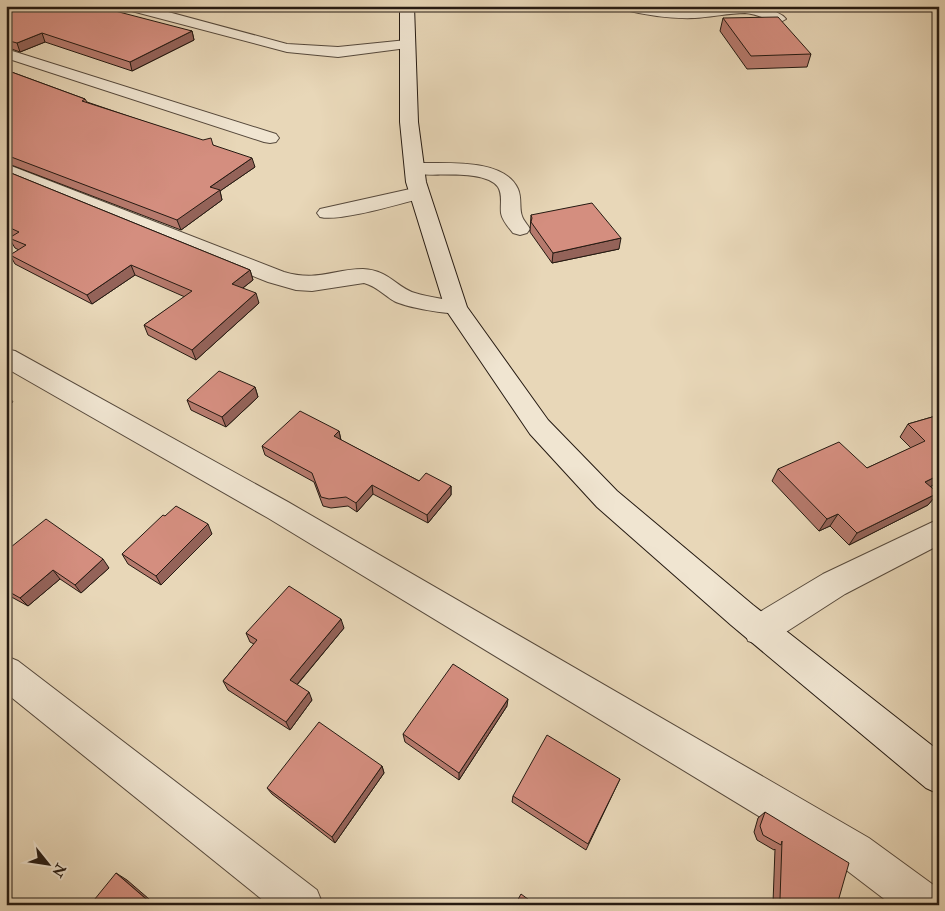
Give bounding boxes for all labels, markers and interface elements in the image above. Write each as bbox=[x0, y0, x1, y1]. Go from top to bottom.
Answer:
north arrow bbox=[22, 838, 72, 888]
text: N bbox=[48, 860, 70, 880]

